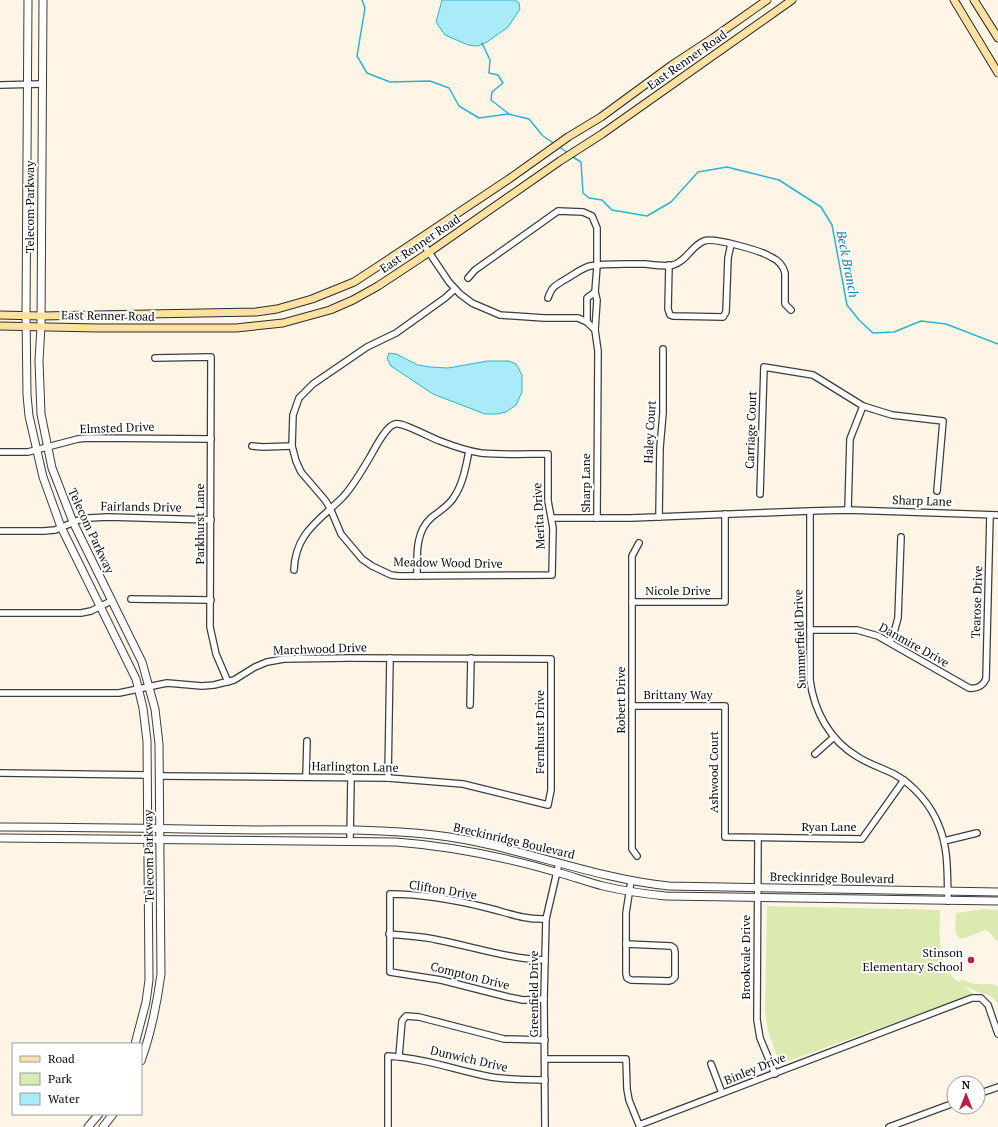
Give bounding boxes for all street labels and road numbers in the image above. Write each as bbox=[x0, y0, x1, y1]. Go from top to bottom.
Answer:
street label: East Renner Road bbox=[644, 26, 730, 93]
street label: Telecom Parkway bbox=[22, 160, 37, 253]
street label: East Renner Road bbox=[377, 211, 463, 276]
street label: East Renner Road bbox=[61, 307, 155, 324]
street label: Carriage Court bbox=[742, 390, 759, 469]
street label: Haley Court bbox=[640, 399, 659, 464]
street label: Elmsted Drive bbox=[79, 419, 155, 436]
street label: Sharp Lane bbox=[578, 453, 593, 513]
street label: Merita Drive bbox=[529, 482, 548, 550]
street label: Parkhurst Lane bbox=[192, 484, 207, 564]
street label: Telecom Parkway bbox=[65, 486, 118, 577]
street label: Sharp Lane bbox=[892, 492, 952, 509]
street label: Fairlands Drive bbox=[100, 498, 182, 515]
street label: Meadow Wood Drive bbox=[393, 554, 503, 571]
street label: Tearose Drive bbox=[968, 565, 985, 639]
street label: Nicole Drive bbox=[645, 583, 711, 598]
street label: Summerfield Drive bbox=[790, 589, 809, 689]
street label: Danmire Drive bbox=[877, 619, 952, 670]
street label: Marchwood Drive bbox=[273, 639, 367, 658]
street label: Robert Drive bbox=[613, 666, 628, 734]
street label: Brittany Way bbox=[643, 687, 714, 702]
street label: Fernhurst Drive bbox=[532, 690, 547, 774]
street label: Ashwood Court bbox=[706, 731, 721, 813]
street label: Harlington Lane bbox=[311, 758, 399, 775]
street label: Telecom Parkway bbox=[140, 809, 157, 902]
street label: Breckinridge Boulevard bbox=[452, 819, 577, 862]
street label: Ryan Lane bbox=[801, 819, 857, 834]
street label: Breckinridge Boulevard bbox=[770, 869, 895, 886]
street label: Clifton Drive bbox=[408, 877, 478, 902]
street label: Brookvale Drive bbox=[738, 915, 753, 999]
street label: Greenfield Drive bbox=[526, 950, 541, 1038]
street label: Compton Drive bbox=[429, 958, 511, 993]
street label: Dunwich Drive bbox=[429, 1042, 509, 1075]
street label: Binley Drive bbox=[722, 1049, 788, 1088]

